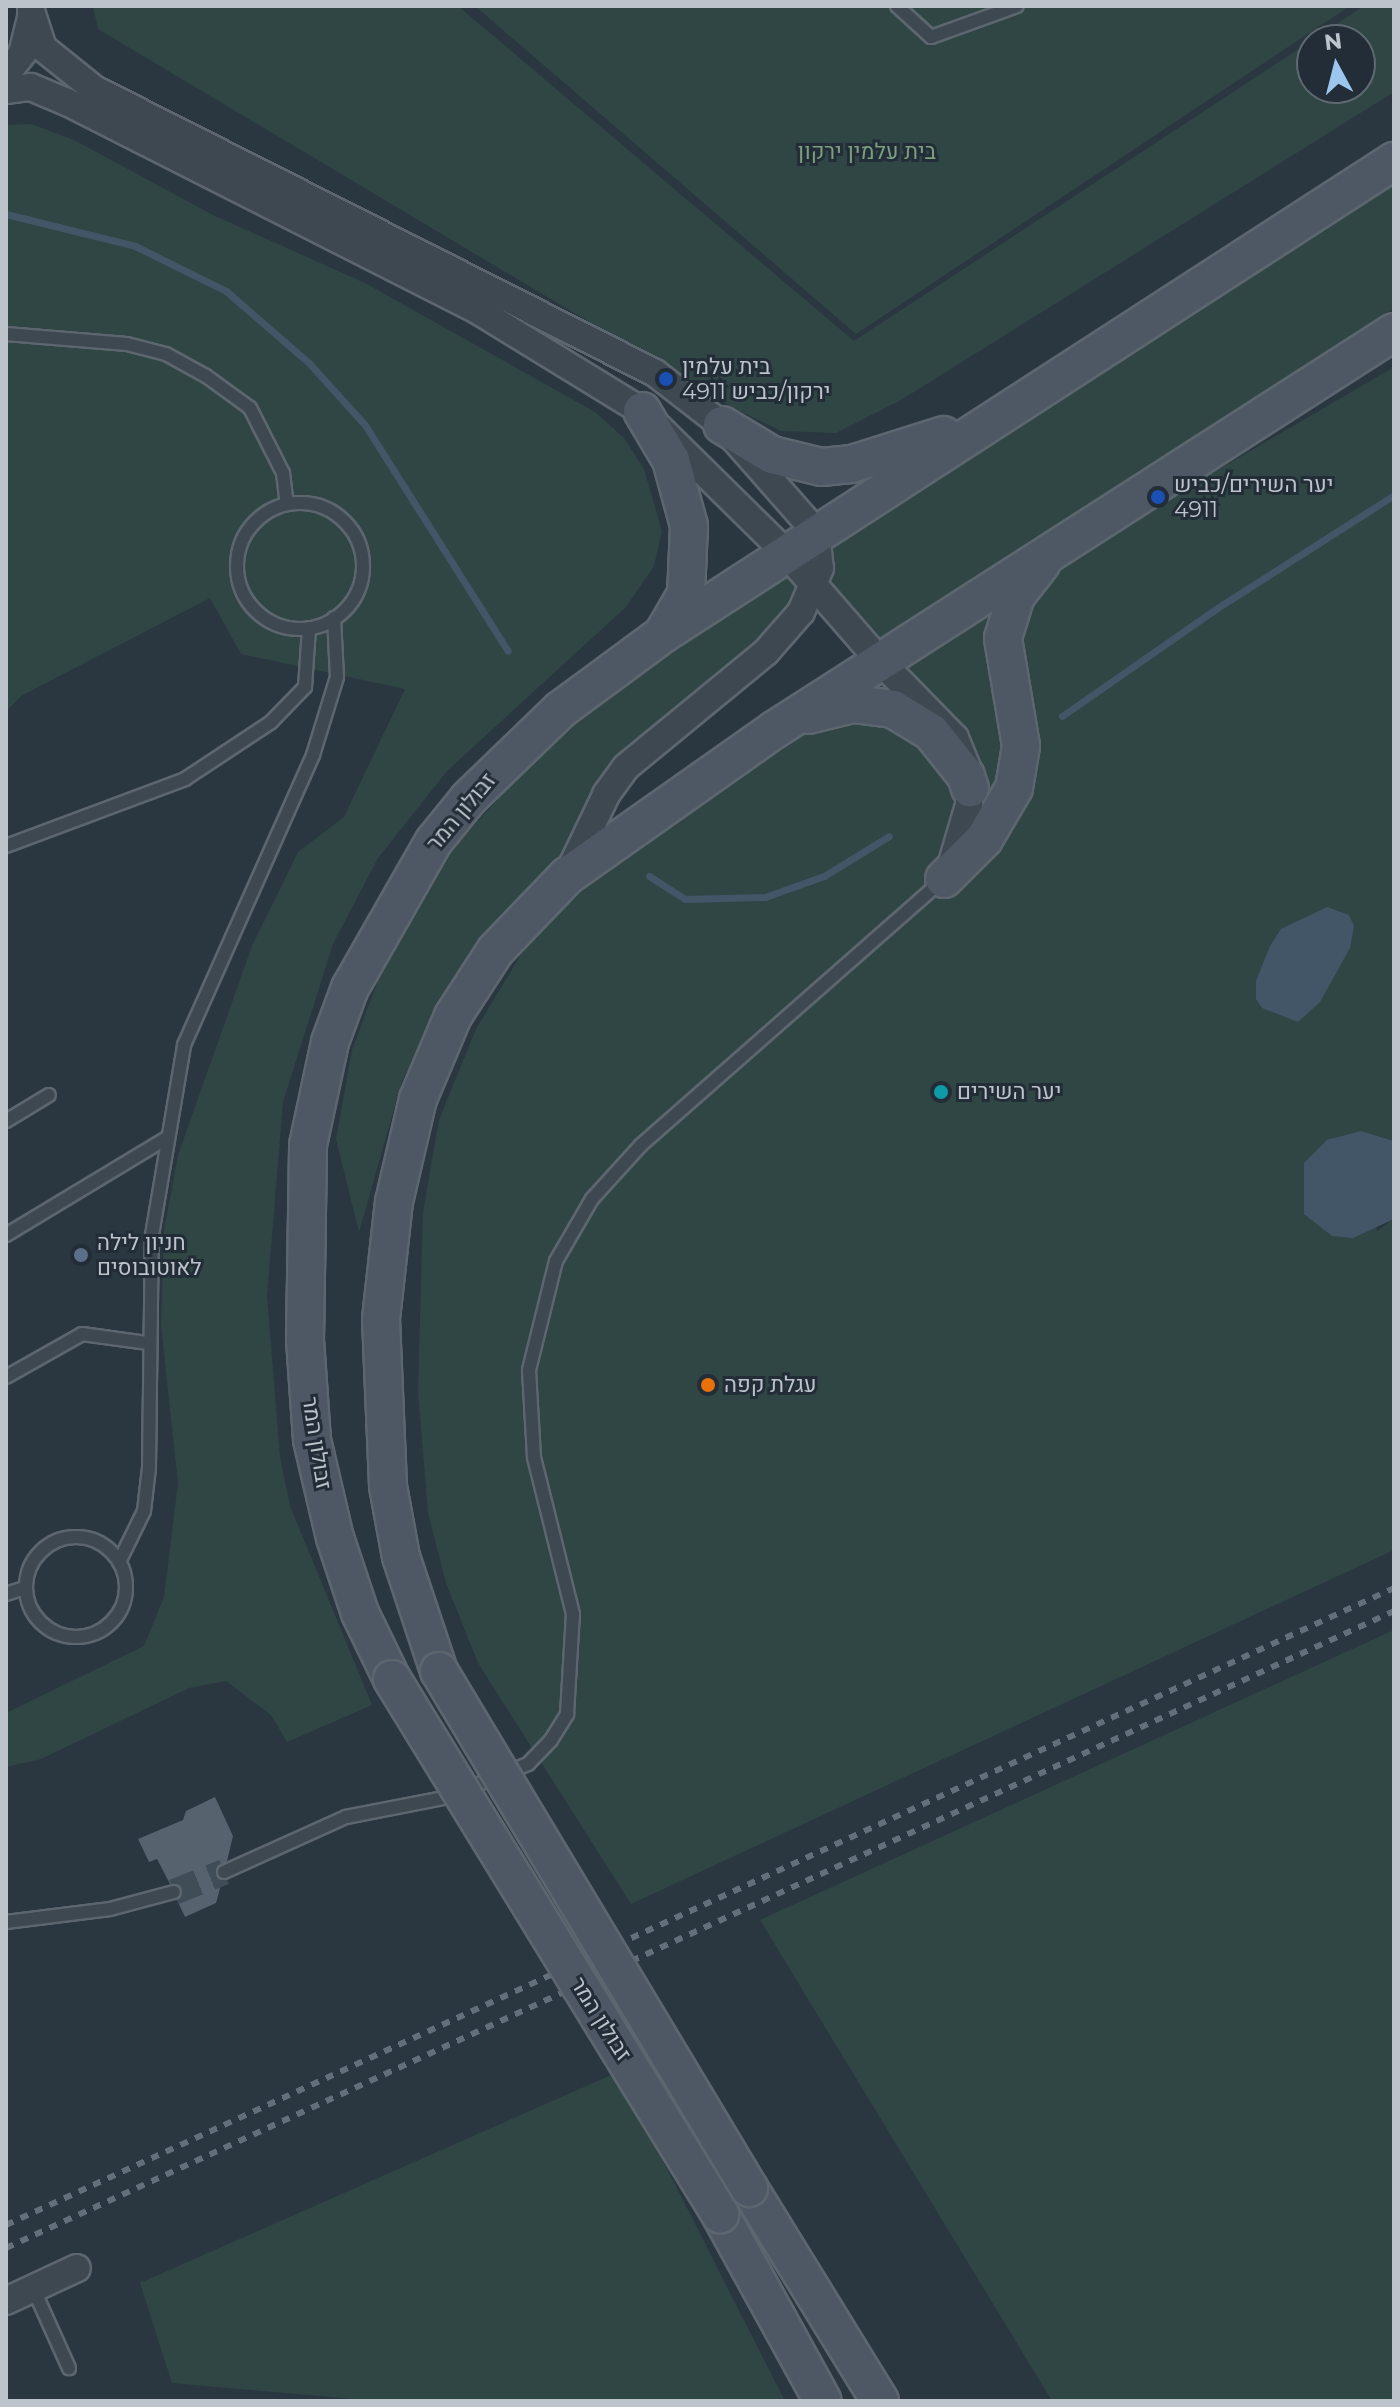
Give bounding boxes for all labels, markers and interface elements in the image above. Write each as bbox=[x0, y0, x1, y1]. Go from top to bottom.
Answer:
north arrow bbox=[1296, 24, 1376, 104]
text: N bbox=[1323, 27, 1344, 56]
park label: בית עלמין ירקון bbox=[798, 139, 936, 165]
place label: בית עלמין ירקון/כביש 4911 bbox=[682, 353, 830, 404]
marker: בית עלמין ירקון/כביש 4911 bbox=[657, 370, 675, 388]
place label: יער השירים/כביש 4911 bbox=[1174, 471, 1333, 522]
marker: יער השירים/כביש 4911 bbox=[1149, 488, 1167, 506]
street label: זבולון המר bbox=[421, 768, 501, 856]
place label: יער השירים bbox=[957, 1079, 1061, 1105]
marker: יער השירים bbox=[932, 1083, 950, 1101]
place label: חניון לילה לאוטובוסים bbox=[97, 1229, 202, 1280]
marker: חניון לילה לאוטובוסים bbox=[72, 1246, 90, 1264]
place label: עגלת קפה bbox=[724, 1372, 816, 1398]
marker: עגלת קפה bbox=[699, 1376, 717, 1394]
street label: זבולון המר bbox=[297, 1395, 337, 1491]
street label: זבולון המר bbox=[565, 1972, 637, 2066]

